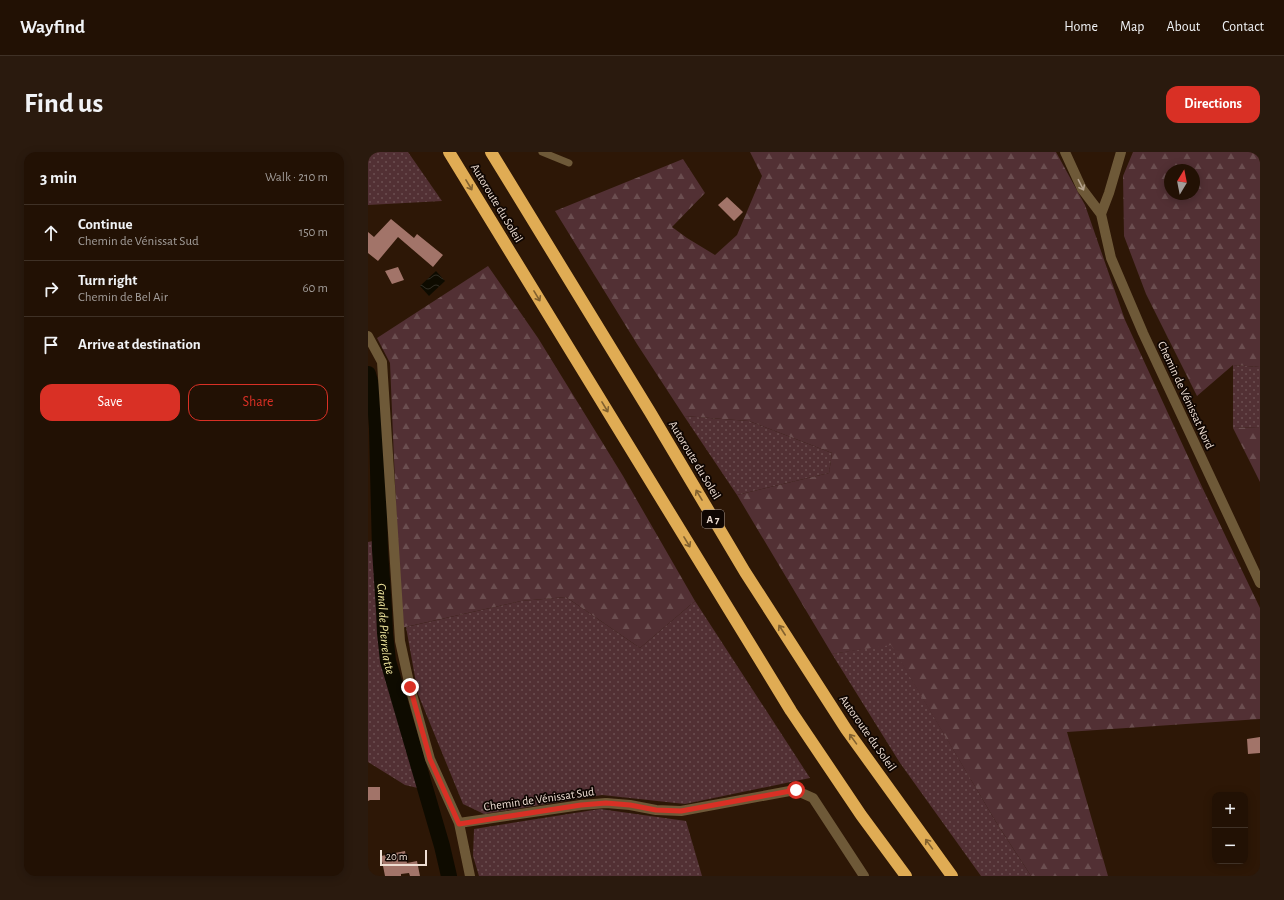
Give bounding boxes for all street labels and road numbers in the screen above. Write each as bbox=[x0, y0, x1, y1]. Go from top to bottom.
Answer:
street label: Autoroute du Soleil bbox=[469, 162, 525, 244]
street label: Chemin de Vénissat Nord bbox=[1156, 339, 1216, 451]
street label: Autoroute du Soleil bbox=[667, 419, 723, 501]
road number: A 7 bbox=[702, 510, 724, 528]
street label: Autoroute du Soleil bbox=[837, 693, 899, 773]
street label: Chemin de Vénissat Sud bbox=[483, 785, 595, 813]

